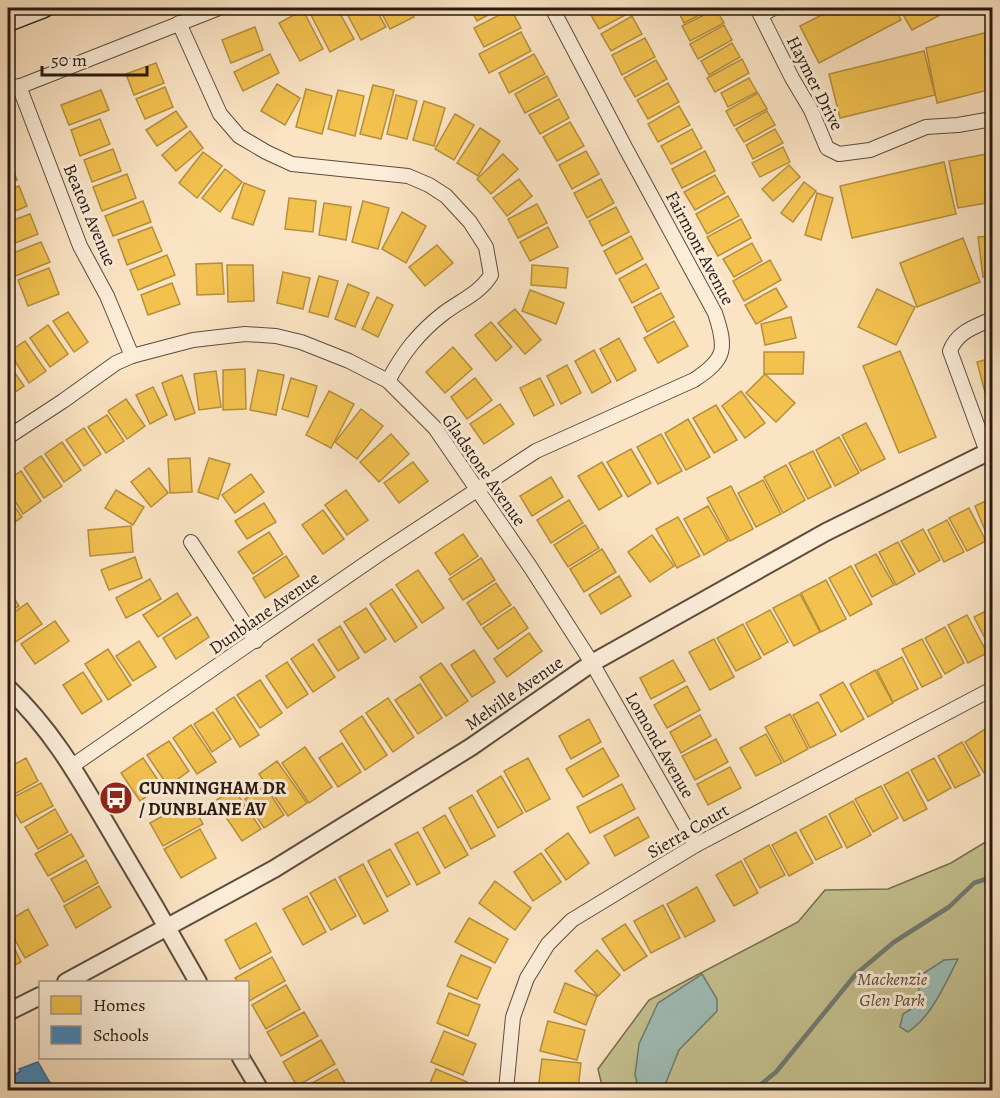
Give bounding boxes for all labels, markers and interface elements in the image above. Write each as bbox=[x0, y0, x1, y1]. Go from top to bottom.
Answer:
street label: Haymer Drive bbox=[781, 32, 849, 134]
scale bar bbox=[42, 39, 147, 77]
text: 50 m bbox=[51, 48, 87, 72]
street label: Beaton Avenue bbox=[58, 160, 122, 270]
street label: Fairmont Avenue bbox=[660, 187, 740, 309]
street label: Gladstone Avenue bbox=[436, 409, 532, 531]
street label: Dunblane Avenue bbox=[204, 566, 324, 660]
street label: Melville Avenue bbox=[460, 650, 568, 736]
street label: Lomond Avenue bbox=[620, 688, 700, 802]
place label: CUNNINGHAM DR / DUNBLANE AV bbox=[139, 776, 287, 821]
bus stop icon: CUNNINGHAM DR / DUNBLANE AV bbox=[98, 780, 134, 816]
street label: Sierra Court bbox=[643, 798, 733, 864]
park label: Mackenzie Glen Park bbox=[857, 967, 928, 1012]
legend bbox=[39, 981, 249, 1059]
text: Homes bbox=[93, 993, 145, 1017]
text: Schools bbox=[93, 1023, 149, 1047]

